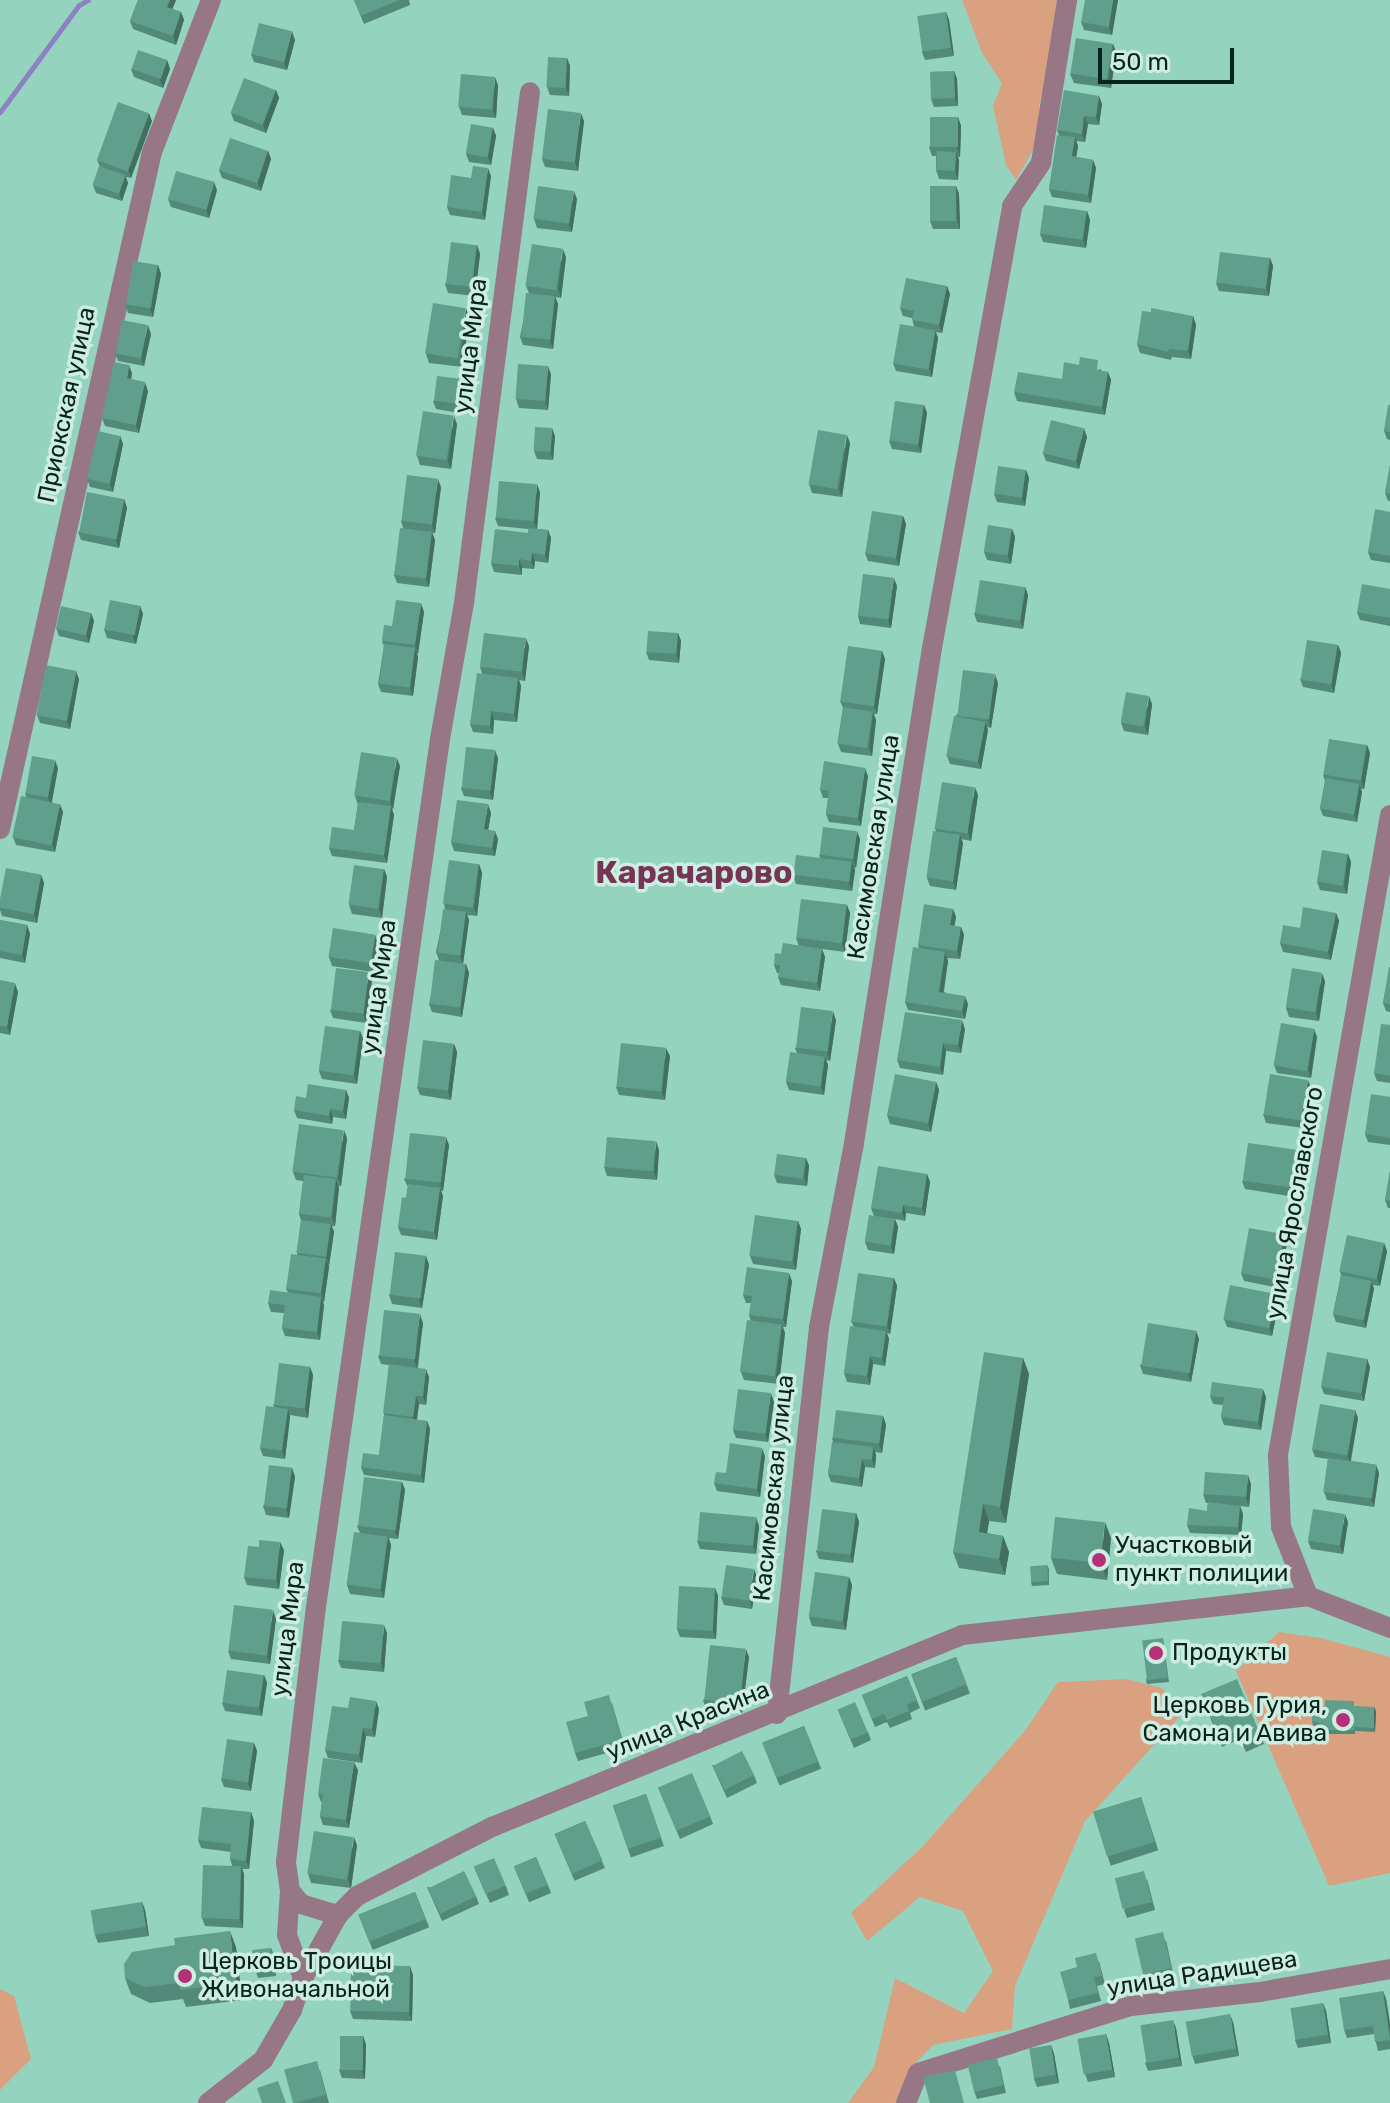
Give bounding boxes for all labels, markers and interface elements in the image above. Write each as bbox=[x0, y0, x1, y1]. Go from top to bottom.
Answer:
scale bar bbox=[1102, 32, 1238, 82]
text: 50 m bbox=[1112, 48, 1169, 76]
street label: улица Мира bbox=[448, 277, 494, 415]
street label: Приокская улица bbox=[32, 304, 102, 506]
street label: Касимовская улица bbox=[842, 732, 906, 962]
district label: Карачарово bbox=[595, 853, 793, 891]
street label: улица Мира bbox=[355, 918, 403, 1056]
street label: улица Ярославского bbox=[1260, 1084, 1330, 1322]
street label: Касимовская улица bbox=[748, 1373, 800, 1603]
place label: Участковый пункт полиции bbox=[1115, 1532, 1288, 1588]
marker: Участковый пункт полиции bbox=[1090, 1551, 1108, 1569]
street label: улица Мира bbox=[265, 1560, 311, 1698]
place label: Продукты bbox=[1172, 1639, 1287, 1667]
marker: Продукты bbox=[1147, 1644, 1165, 1662]
street label: улица Красина bbox=[602, 1675, 774, 1767]
place label: Церковь Гурия, Самона и Авива bbox=[1143, 1692, 1327, 1748]
marker: Церковь Гурия, Самона и Авива bbox=[1334, 1711, 1352, 1729]
street label: улица Радищева bbox=[1105, 1945, 1299, 2003]
place label: Церковь Троицы Живоначальной bbox=[201, 1948, 392, 2004]
marker: Церковь Троицы Живоначальной bbox=[176, 1967, 194, 1985]

